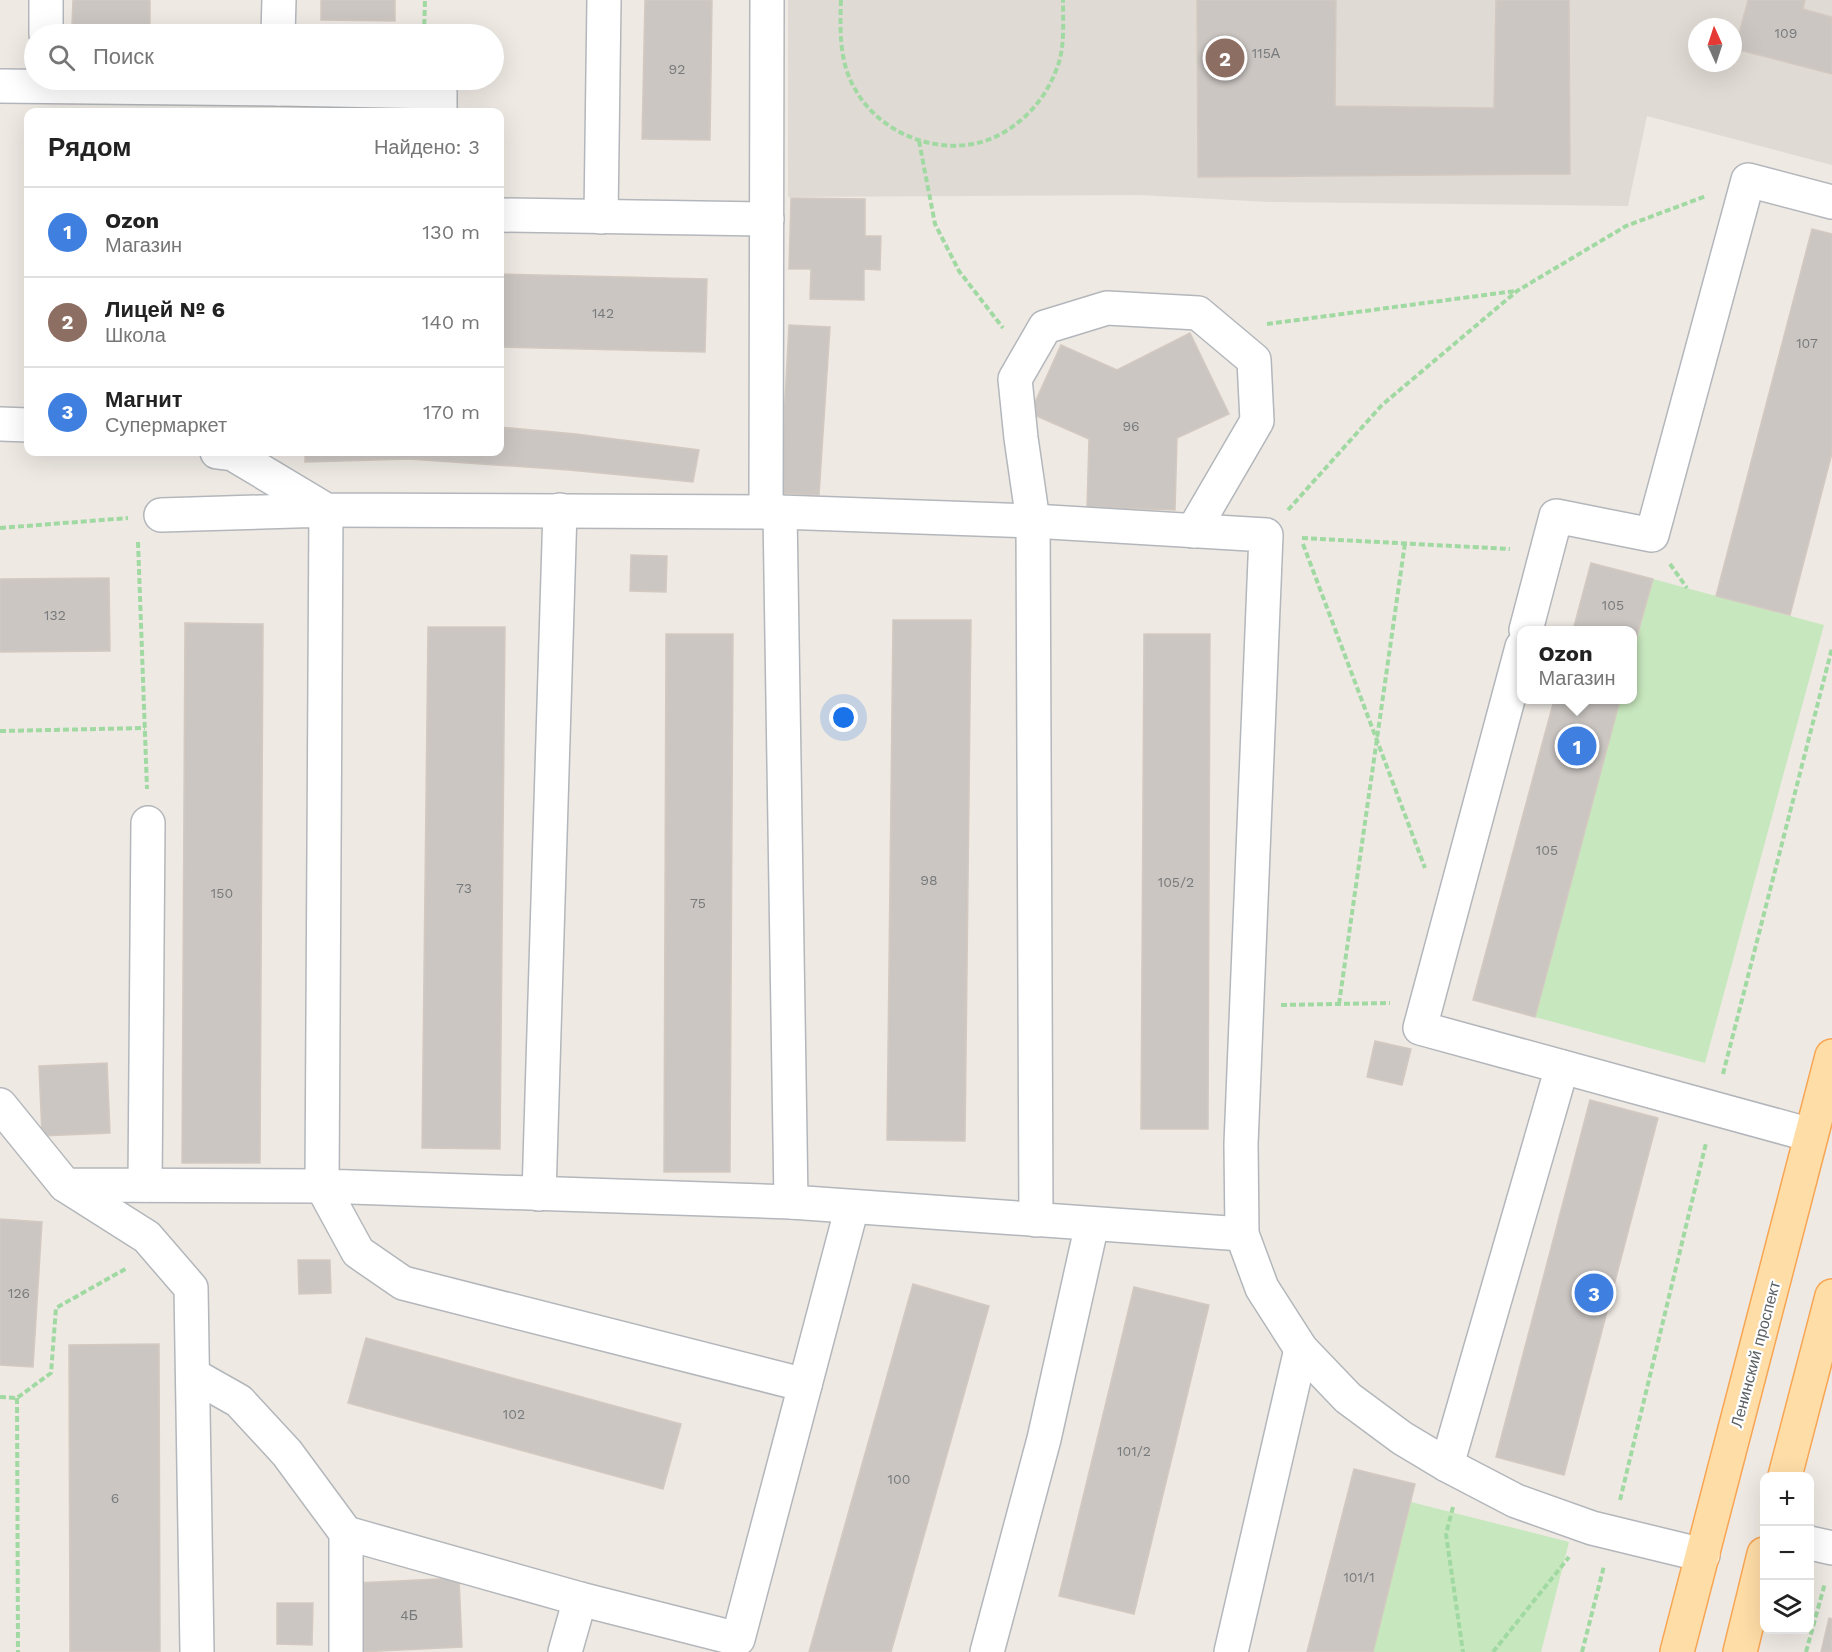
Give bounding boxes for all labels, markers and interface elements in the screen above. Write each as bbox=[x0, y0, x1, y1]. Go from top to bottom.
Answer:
north arrow bbox=[1688, 18, 1742, 72]
search box bbox=[24, 24, 504, 90]
house number: 109 bbox=[1775, 25, 1797, 41]
pin: 2 bbox=[1206, 36, 1244, 80]
icon: search bbox=[45, 41, 78, 74]
text: Поиск bbox=[93, 44, 154, 69]
house number: 115А bbox=[1252, 45, 1281, 61]
house number: 92 bbox=[669, 61, 685, 77]
text: Рядом bbox=[48, 132, 131, 162]
text: Найдено: 3 bbox=[374, 135, 480, 159]
text: Ozon bbox=[105, 208, 159, 233]
text: 1 bbox=[63, 220, 72, 244]
text: 130 m bbox=[422, 220, 480, 244]
text: Магазин bbox=[105, 233, 182, 257]
text: Лицей № 6 bbox=[105, 297, 225, 322]
house number: 142 bbox=[592, 305, 614, 321]
text: 2 bbox=[62, 310, 73, 334]
text: 140 m bbox=[422, 310, 480, 334]
text: Школа bbox=[105, 323, 166, 347]
house number: 107 bbox=[1796, 335, 1818, 351]
text: Магнит bbox=[105, 387, 183, 412]
text: 3 bbox=[62, 400, 73, 424]
text: 170 m bbox=[423, 400, 480, 424]
text: Супермаркет bbox=[105, 413, 227, 437]
house number: 96 bbox=[1122, 418, 1140, 434]
house number: 105 bbox=[1602, 597, 1624, 613]
house number: 132 bbox=[44, 607, 66, 623]
popup bbox=[1517, 626, 1637, 704]
text: Ozon bbox=[1538, 641, 1593, 666]
text: Магазин bbox=[1538, 666, 1616, 690]
your location bbox=[829, 703, 858, 732]
pin: 1 bbox=[1558, 724, 1596, 768]
house number: 105 bbox=[1536, 842, 1558, 858]
house number: 98 bbox=[920, 872, 938, 888]
house number: 105/2 bbox=[1158, 874, 1194, 890]
house number: 73 bbox=[456, 880, 472, 896]
house number: 150 bbox=[211, 885, 233, 901]
house number: 75 bbox=[690, 895, 706, 911]
pin: 3 bbox=[1574, 1270, 1614, 1316]
street label: Ленинский проспект bbox=[1727, 1278, 1784, 1429]
house number: 126 bbox=[8, 1285, 30, 1301]
house number: 102 bbox=[503, 1406, 525, 1422]
house number: 101/2 bbox=[1117, 1443, 1151, 1459]
house number: 100 bbox=[888, 1471, 910, 1487]
map controls bbox=[1760, 1472, 1814, 1634]
button: + bbox=[1760, 1472, 1814, 1526]
house number: 6 bbox=[111, 1490, 119, 1506]
button: − bbox=[1760, 1526, 1814, 1580]
house number: 101/1 bbox=[1343, 1569, 1375, 1585]
button: layers bbox=[1760, 1580, 1814, 1634]
house number: 4Б bbox=[400, 1607, 418, 1623]

